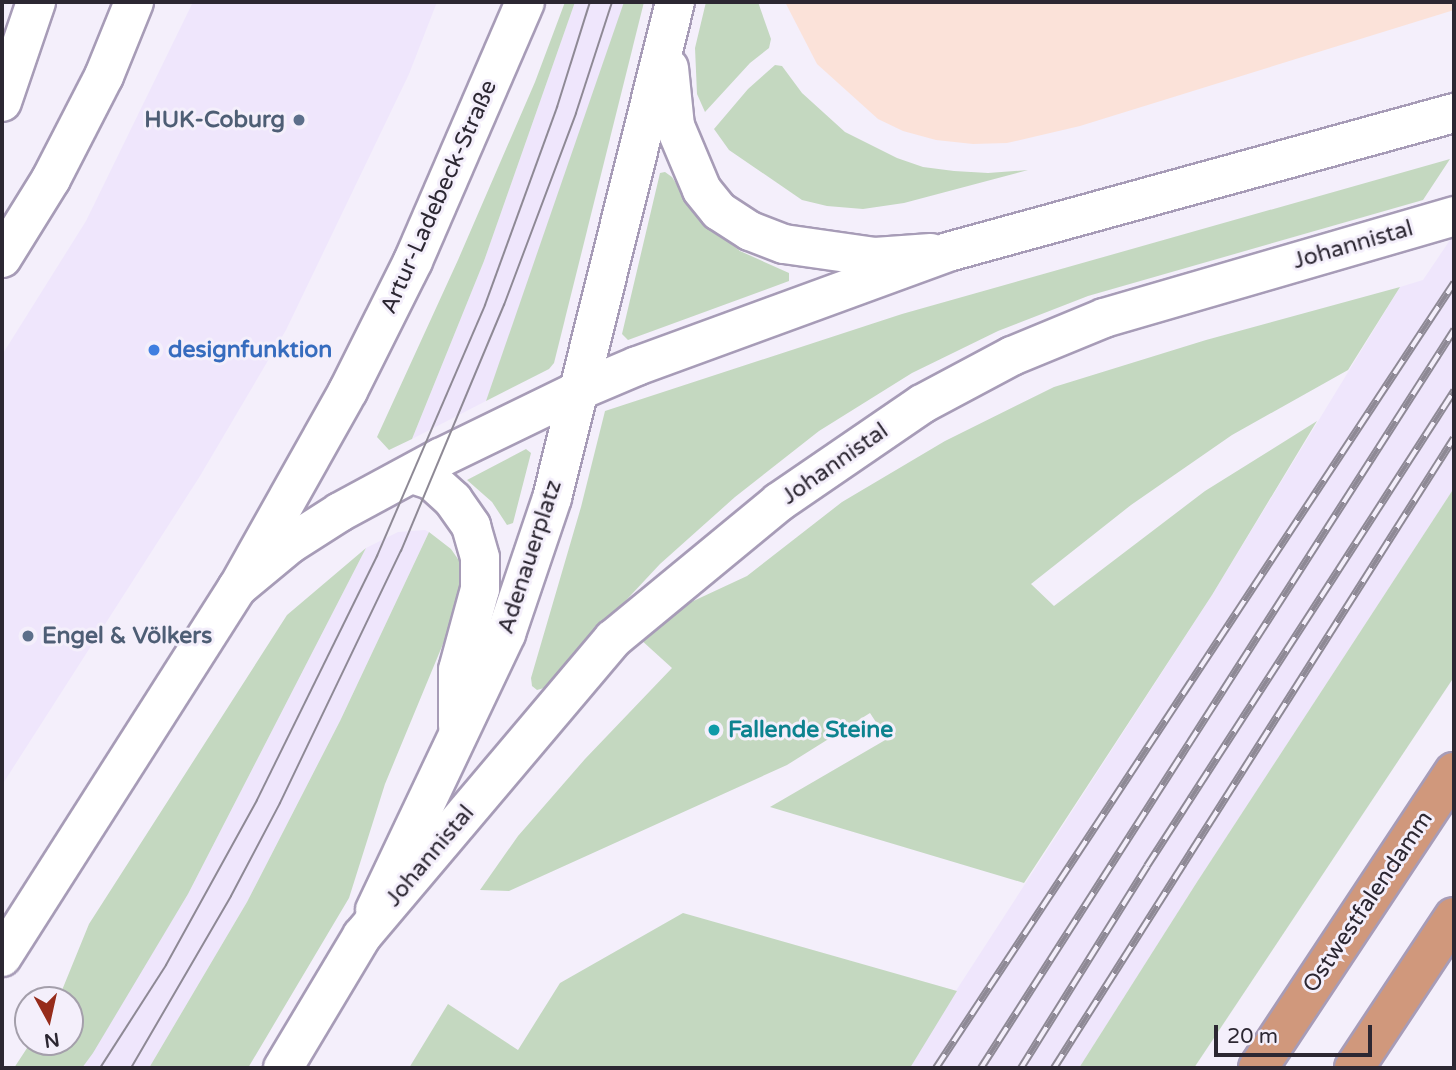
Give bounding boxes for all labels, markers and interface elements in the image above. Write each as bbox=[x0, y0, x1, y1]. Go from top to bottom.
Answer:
street label: Artur-Ladebeck-Straße bbox=[375, 76, 503, 318]
place label: HUK-Coburg bbox=[144, 106, 285, 134]
marker: HUK-Coburg bbox=[291, 112, 307, 128]
street label: Johannistal bbox=[1290, 215, 1416, 275]
place label: designfunktion bbox=[168, 336, 332, 364]
marker: designfunktion bbox=[146, 342, 162, 358]
street label: Johannistal bbox=[776, 417, 894, 511]
street label: Adenauerplatz bbox=[492, 477, 568, 637]
place label: Engel & Völkers bbox=[42, 622, 212, 650]
marker: Engel & Völkers bbox=[20, 628, 36, 644]
place label: Fallende Steine bbox=[728, 716, 893, 744]
marker: Fallende Steine bbox=[706, 722, 722, 738]
street label: Johannistal bbox=[380, 800, 480, 912]
street label: Ostwestfalendamm bbox=[1297, 806, 1439, 998]
north arrow bbox=[14, 986, 84, 1056]
scale bar bbox=[1218, 1010, 1376, 1054]
text: 20 m bbox=[1227, 1024, 1278, 1049]
text: N bbox=[43, 1028, 61, 1052]

